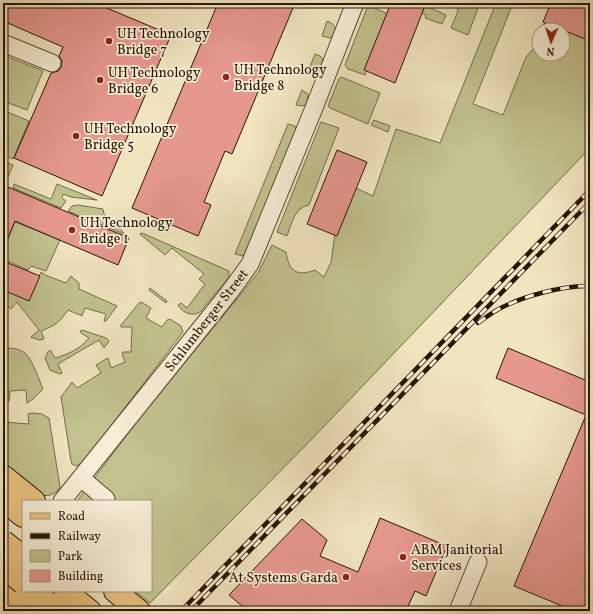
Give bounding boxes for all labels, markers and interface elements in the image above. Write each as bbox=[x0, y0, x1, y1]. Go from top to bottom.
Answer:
north arrow bbox=[531, 22, 571, 62]
place label: UH Technology Bridge 7 bbox=[117, 25, 210, 60]
marker: UH Technology Bridge 7 bbox=[104, 36, 114, 46]
text: N bbox=[546, 43, 555, 58]
place label: UH Technology Bridge 8 bbox=[234, 61, 327, 96]
place label: UH Technology Bridge 6 bbox=[108, 64, 201, 99]
marker: UH Technology Bridge 8 bbox=[221, 72, 231, 82]
marker: UH Technology Bridge 6 bbox=[95, 75, 105, 85]
place label: UH Technology Bridge 5 bbox=[84, 120, 177, 155]
marker: UH Technology Bridge 5 bbox=[71, 131, 81, 141]
place label: UH Technology Bridge 1 bbox=[80, 214, 173, 249]
marker: UH Technology Bridge 1 bbox=[67, 225, 77, 235]
street label: Schlumberger Street bbox=[161, 265, 253, 376]
legend bbox=[22, 500, 152, 592]
text: Road bbox=[58, 509, 85, 525]
text: Railway bbox=[58, 529, 101, 545]
place label: ABM Janitorial Services bbox=[411, 541, 503, 576]
text: Park bbox=[58, 549, 83, 565]
marker: ABM Janitorial Services bbox=[398, 552, 408, 562]
text: Building bbox=[58, 569, 103, 585]
place label: At Systems Garda bbox=[229, 569, 338, 588]
marker: At Systems Garda bbox=[341, 572, 351, 582]

